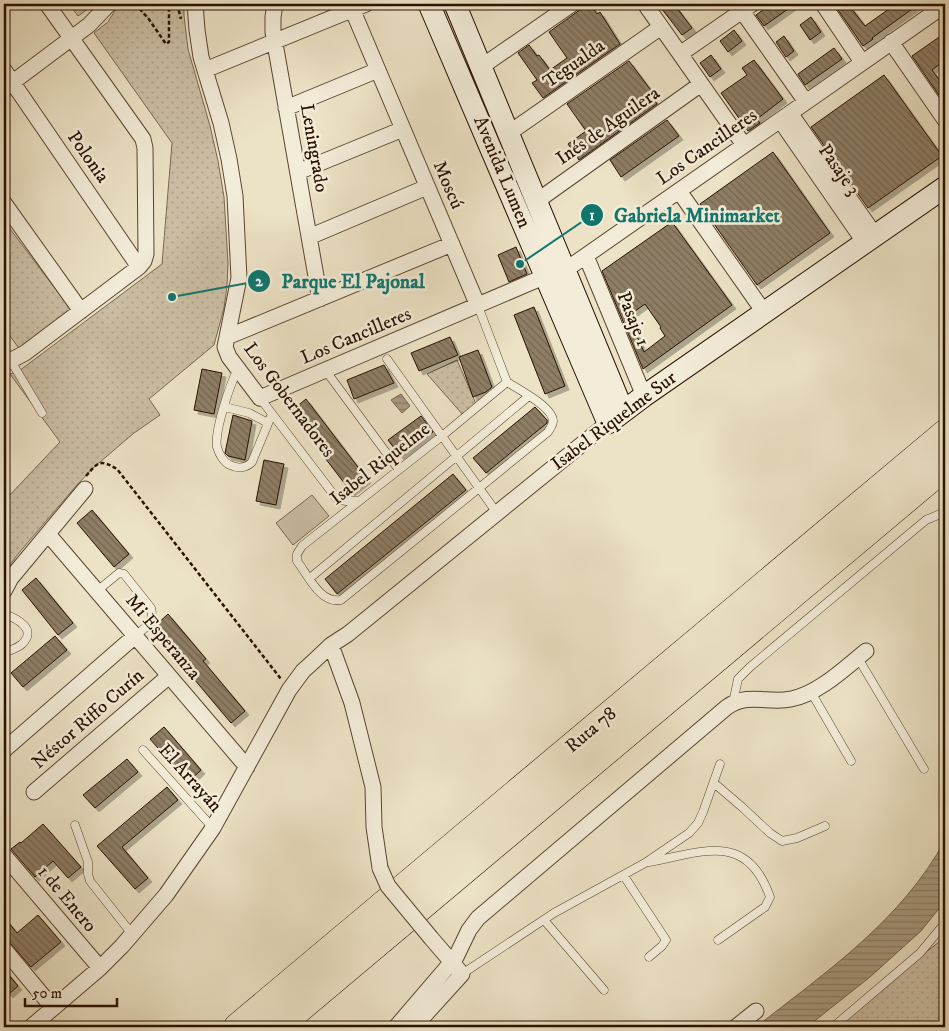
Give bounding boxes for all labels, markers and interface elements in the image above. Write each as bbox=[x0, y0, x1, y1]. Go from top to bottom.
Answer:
street label: Tegualda bbox=[539, 34, 609, 94]
street label: Inés de Aguilera bbox=[552, 82, 664, 170]
street label: Leningrado bbox=[295, 102, 333, 194]
street label: Los Cancilleres bbox=[652, 104, 762, 190]
street label: Avenida Lumen bbox=[468, 113, 536, 231]
street label: Polonia bbox=[62, 127, 114, 187]
street label: Pasaje 3 bbox=[813, 140, 865, 200]
street label: Moscú bbox=[428, 157, 468, 213]
callout: Gabriela Minimarket bbox=[579, 198, 790, 233]
text: Gabriela Minimarket bbox=[614, 204, 780, 229]
text: 1 bbox=[589, 206, 595, 225]
callout: Parque El Pajonal bbox=[246, 263, 435, 298]
text: Parque El Pajonal bbox=[281, 270, 426, 295]
text: 2 bbox=[255, 272, 263, 291]
street label: Pasaje 1 bbox=[612, 288, 654, 350]
street label: Los Cancilleres bbox=[297, 302, 415, 370]
street label: Los Gobernadores bbox=[238, 338, 340, 462]
street label: Isabel Riquelme Sur bbox=[547, 366, 682, 476]
street label: Isabel Riquelme bbox=[325, 418, 435, 511]
street label: Mi Esperanza bbox=[120, 589, 206, 685]
street label: Néstor Riffo Curín bbox=[27, 664, 149, 774]
street label: Ruta 78 bbox=[561, 702, 621, 758]
street label: El Arrayán bbox=[153, 739, 227, 817]
street label: 1 de Enero bbox=[32, 861, 102, 937]
scale bar bbox=[25, 976, 118, 1008]
text: 50 m bbox=[32, 984, 62, 1003]

